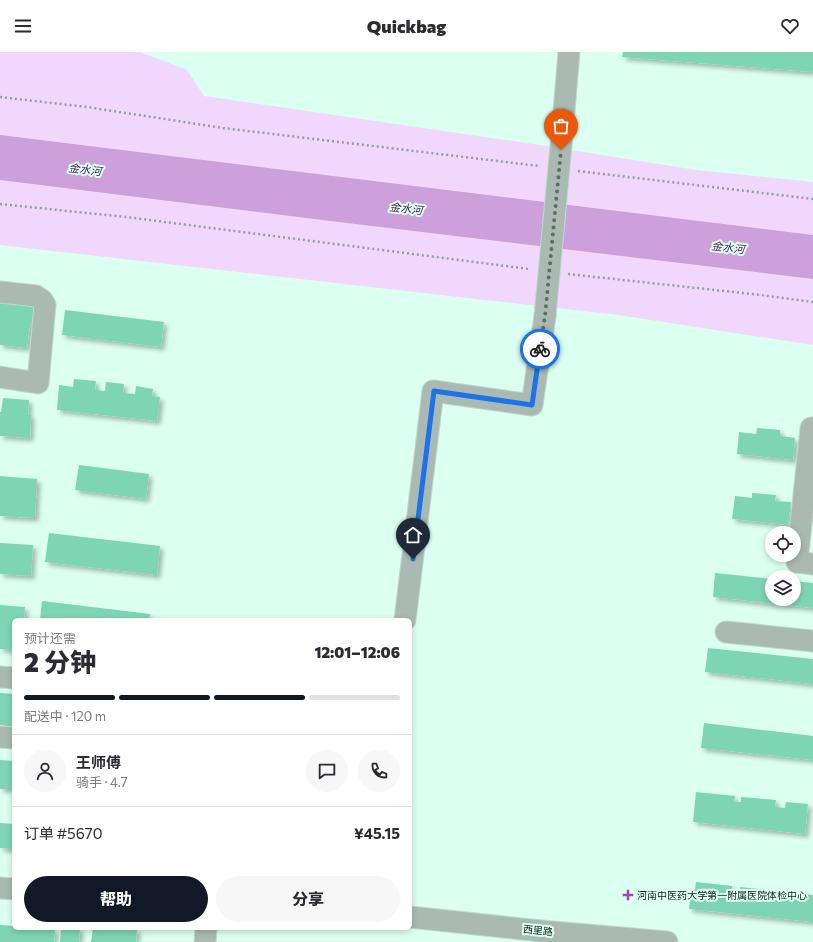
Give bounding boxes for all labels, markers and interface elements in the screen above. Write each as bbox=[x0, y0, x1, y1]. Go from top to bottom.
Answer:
icon: menu bbox=[12, 15, 34, 37]
text: Quickbag bbox=[367, 15, 446, 37]
icon: heart bbox=[779, 15, 801, 37]
pin bbox=[544, 109, 578, 150]
icon: bag bbox=[550, 115, 572, 137]
water label: 金水河 bbox=[68, 161, 104, 178]
water label: 金水河 bbox=[389, 200, 425, 217]
water label: 金水河 bbox=[711, 239, 747, 256]
courier bbox=[520, 329, 560, 369]
icon: bike bbox=[529, 338, 551, 360]
pin bbox=[396, 518, 430, 559]
icon: home bbox=[402, 524, 424, 546]
map controls bbox=[765, 526, 801, 606]
button: locate bbox=[765, 526, 801, 562]
button: layers bbox=[765, 570, 801, 606]
text: 预计还需 bbox=[24, 630, 76, 646]
text: 12:01–12:06 bbox=[314, 643, 400, 661]
text: 2 分钟 bbox=[24, 646, 96, 677]
text: 配送中 · 120 m bbox=[24, 708, 106, 724]
button: person bbox=[24, 750, 66, 792]
button: chat bbox=[306, 750, 348, 792]
button: phone bbox=[358, 750, 400, 792]
text: 王师傅 bbox=[76, 753, 121, 771]
text: 骑手 · 4.7 bbox=[76, 774, 128, 790]
text: 订单 #5670 bbox=[24, 824, 102, 842]
text: ¥45.15 bbox=[354, 824, 400, 842]
button: 帮助 bbox=[24, 876, 208, 922]
button: 分享 bbox=[216, 876, 400, 922]
marker: 河南中医药大学第一附属医院体检中心 bbox=[622, 889, 634, 901]
place label: 河南中医药大学第一附属医院体检中心 bbox=[637, 889, 807, 901]
street label: 西里路 bbox=[522, 922, 554, 938]

